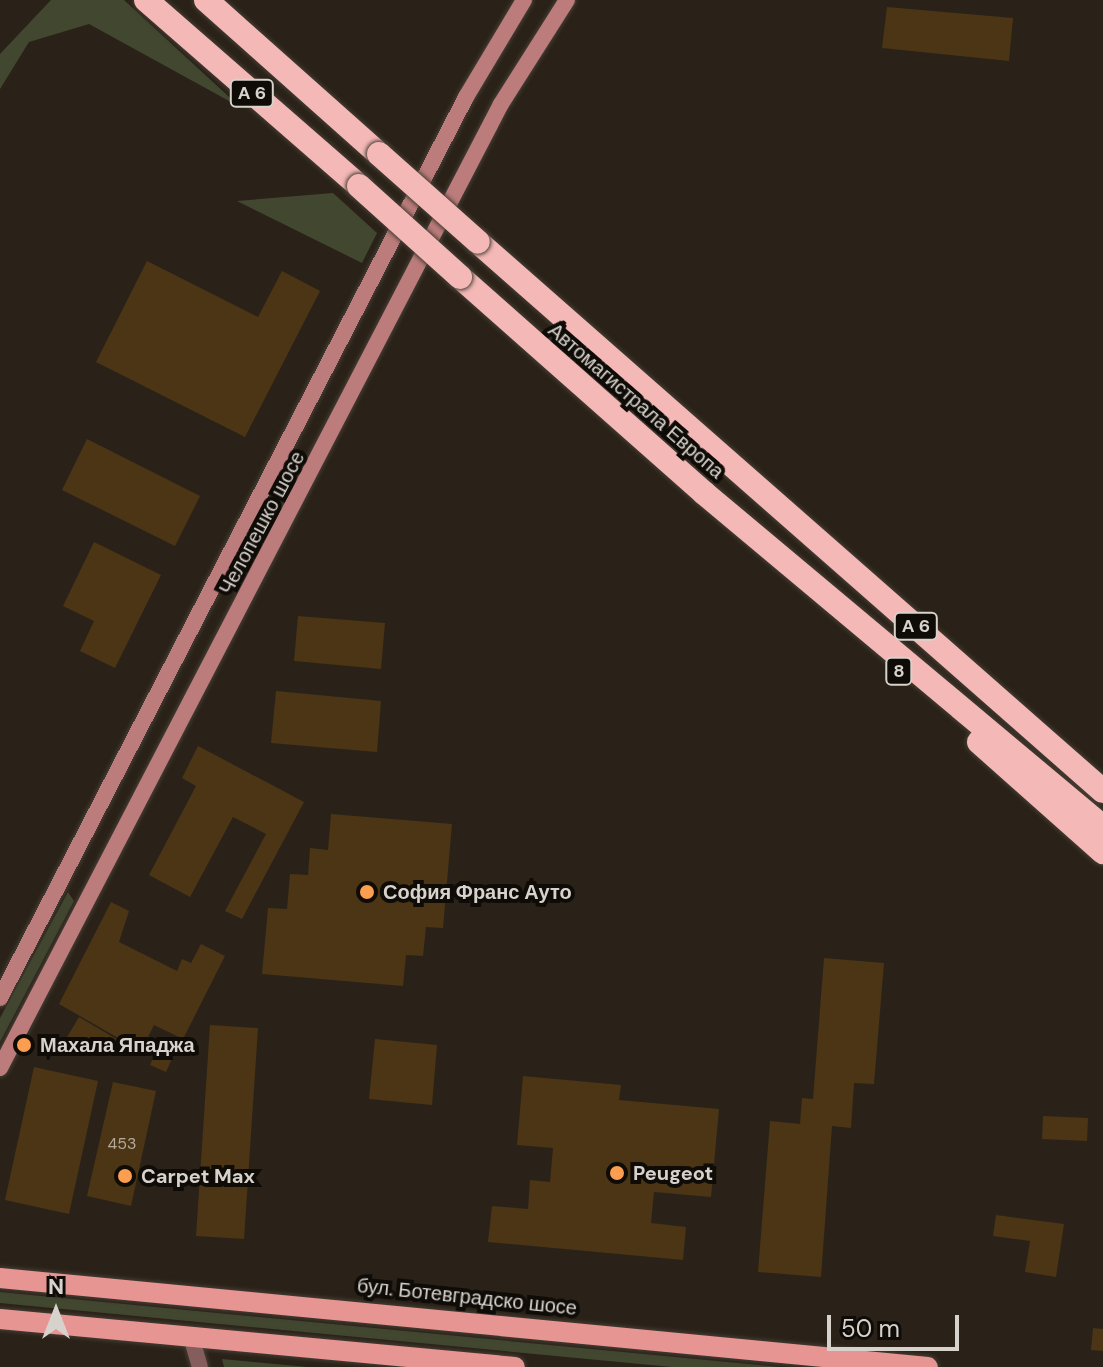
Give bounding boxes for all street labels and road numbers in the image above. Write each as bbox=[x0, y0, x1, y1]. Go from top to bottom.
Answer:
road number: A 6 bbox=[228, 79, 276, 107]
street label: Автомагистрала Европа bbox=[543, 318, 729, 484]
street label: Челопешко шосе bbox=[214, 447, 310, 599]
road number: A 6 bbox=[892, 612, 940, 640]
road number: 8 bbox=[885, 657, 913, 685]
street label: бул. Ботевградско шосе bbox=[356, 1274, 578, 1320]

